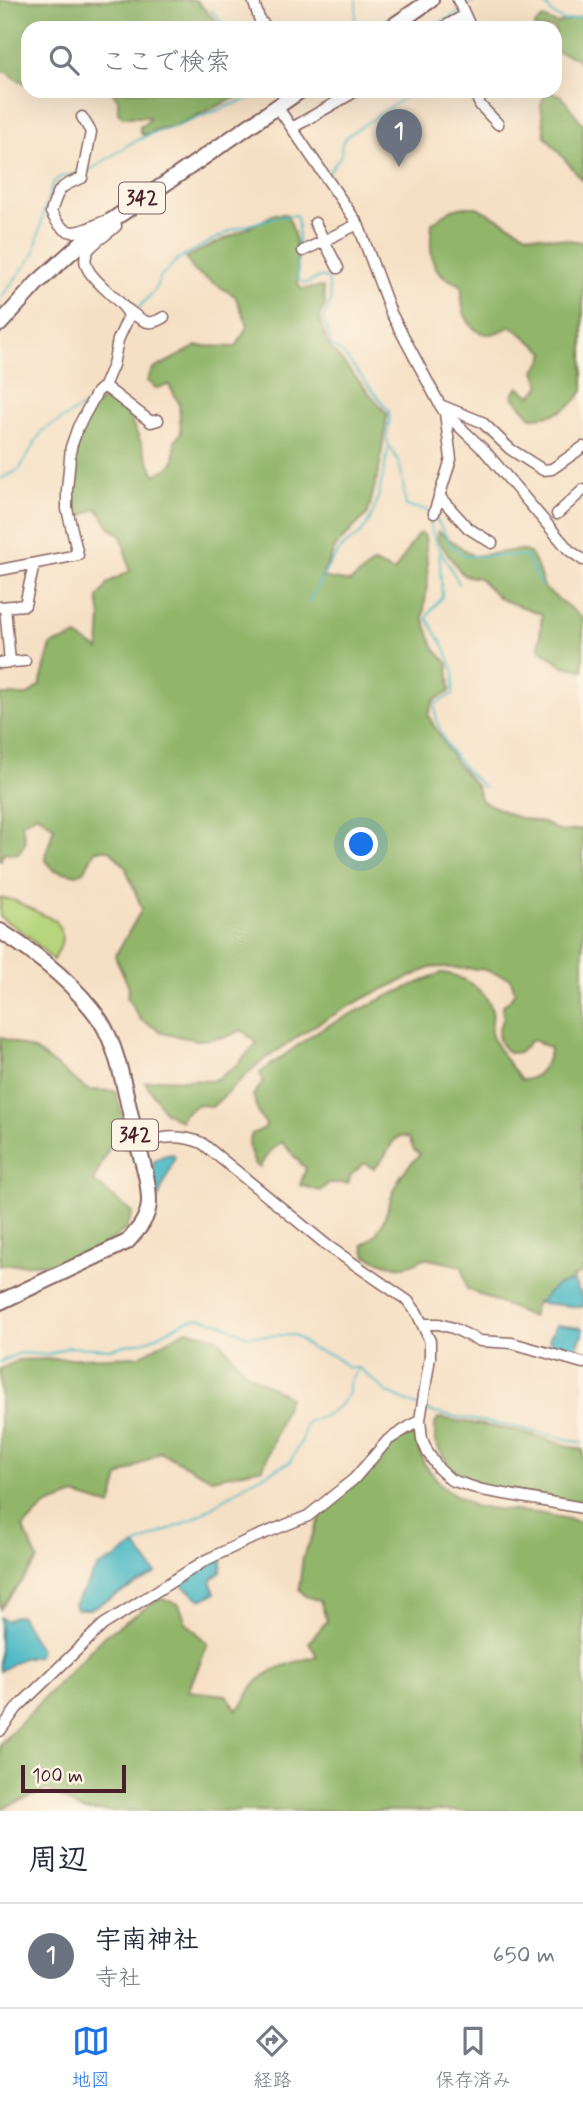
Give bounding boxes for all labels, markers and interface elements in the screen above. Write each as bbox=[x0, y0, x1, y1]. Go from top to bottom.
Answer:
search box bbox=[21, 21, 562, 98]
icon: search bbox=[45, 41, 83, 79]
text: ここで検索 bbox=[101, 46, 231, 80]
pin: 1 bbox=[376, 109, 422, 167]
road number: 342 bbox=[119, 182, 165, 214]
your location bbox=[344, 827, 378, 861]
road number: 342 bbox=[112, 1120, 158, 1150]
scale bar bbox=[21, 1762, 126, 1794]
text: 100 m bbox=[32, 1764, 83, 1789]
text: 周辺 bbox=[28, 1841, 88, 1880]
text: 宇南神社 bbox=[95, 1924, 199, 1958]
text: 1 bbox=[46, 1941, 56, 1971]
text: 650 m bbox=[493, 1941, 555, 1971]
text: 寺社 bbox=[95, 1964, 141, 1994]
tab: 地図 bbox=[72, 2022, 110, 2093]
tab: 経路 bbox=[253, 2022, 291, 2093]
tab: 保存済み bbox=[435, 2022, 511, 2093]

